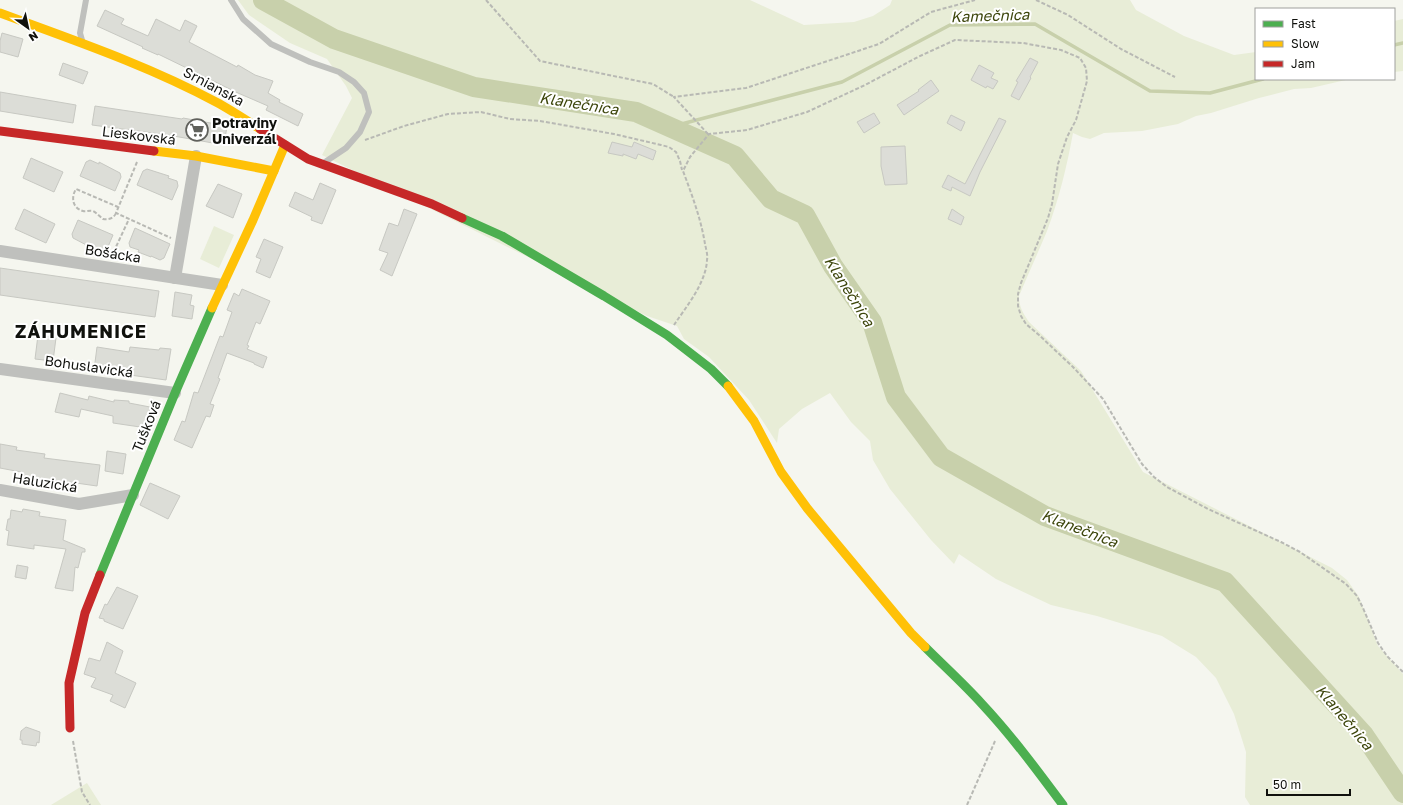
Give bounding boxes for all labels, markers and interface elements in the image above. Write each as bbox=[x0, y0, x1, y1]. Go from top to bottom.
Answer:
water label: Kamečnica bbox=[950, 5, 1030, 25]
north arrow bbox=[8, 8, 48, 48]
legend bbox=[1255, 8, 1395, 80]
text: Fast bbox=[1291, 16, 1316, 31]
text: N bbox=[27, 29, 41, 45]
text: Slow bbox=[1291, 36, 1319, 51]
text: Jam bbox=[1291, 56, 1315, 71]
street label: Srnianska bbox=[181, 63, 247, 109]
water label: Klanečnica bbox=[538, 88, 620, 118]
place label: Potraviny Univerzál bbox=[212, 114, 278, 147]
supermarket icon: Potraviny Univerzál bbox=[184, 117, 210, 143]
street label: Lieskovská bbox=[101, 122, 177, 148]
street label: Bošácka bbox=[84, 240, 142, 266]
water label: Klanečnica bbox=[821, 253, 879, 330]
district label: ZÁHUMENICE bbox=[15, 320, 147, 342]
street label: Bohuslavická bbox=[44, 351, 134, 381]
street label: Tušková bbox=[128, 398, 164, 454]
street label: Haluzická bbox=[11, 468, 79, 496]
water label: Klanečnica bbox=[1040, 505, 1121, 551]
water label: Klanečnica bbox=[1313, 681, 1378, 754]
scale bar bbox=[1267, 771, 1350, 797]
text: 50 m bbox=[1273, 777, 1301, 792]

